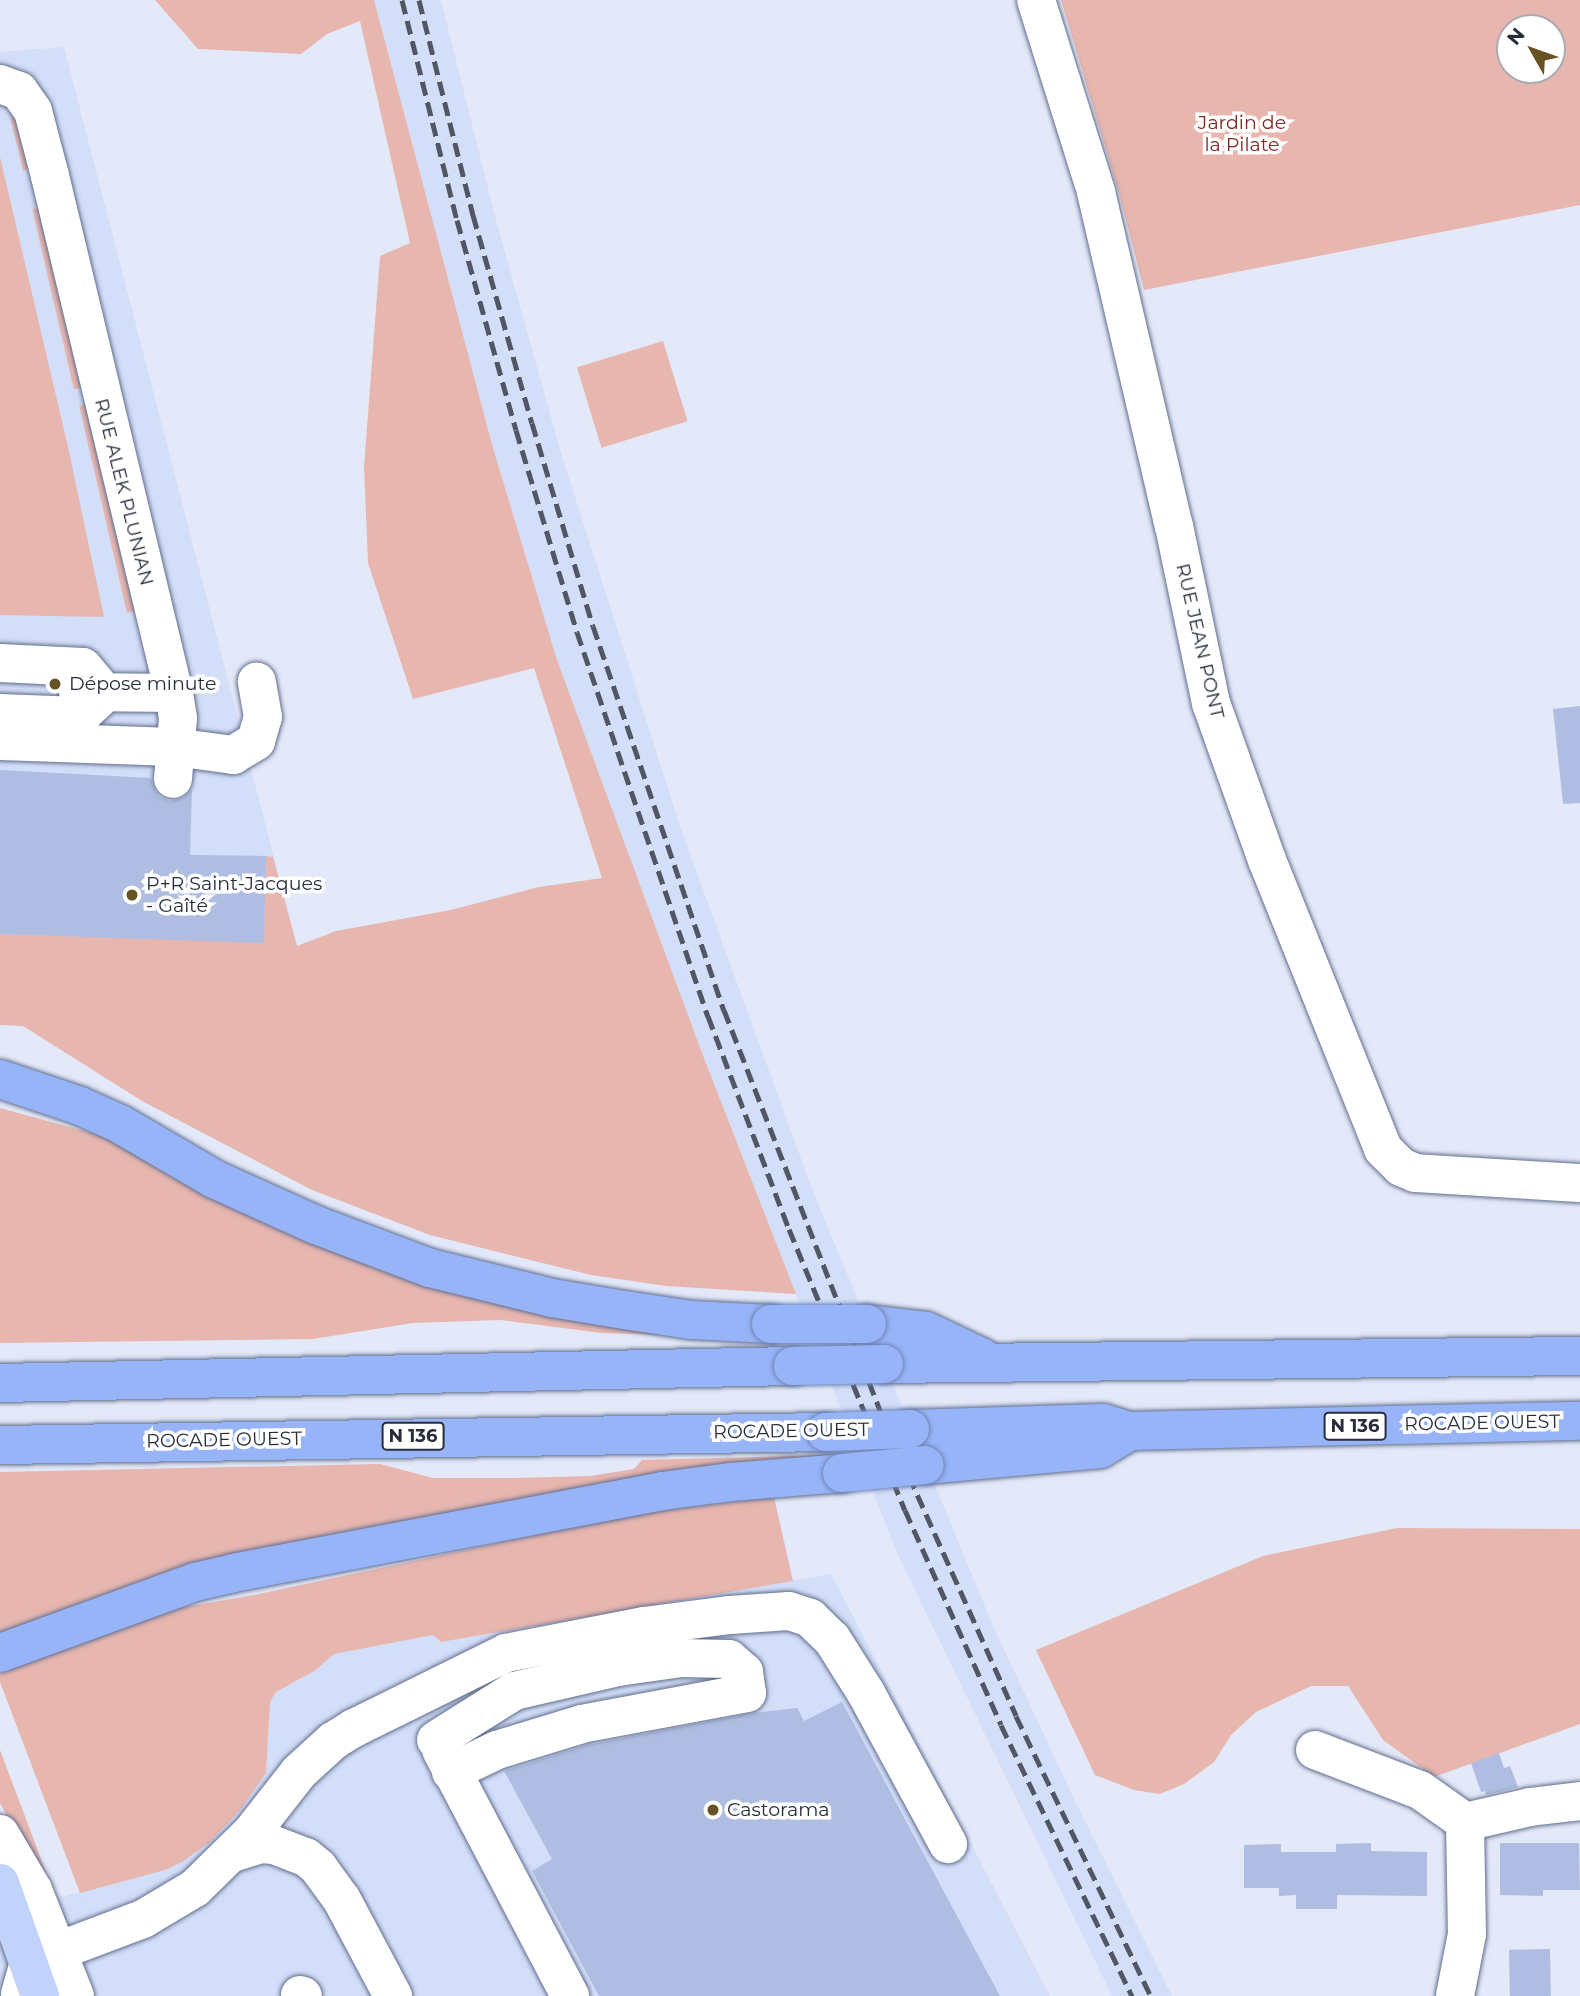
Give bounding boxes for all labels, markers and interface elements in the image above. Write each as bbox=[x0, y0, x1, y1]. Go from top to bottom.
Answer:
north arrow bbox=[1496, 14, 1566, 84]
text: N bbox=[1502, 23, 1530, 50]
park label: Jardin de la Pilate bbox=[1198, 112, 1286, 156]
street label: RUE ALEK PLUNIAN bbox=[90, 396, 158, 588]
street label: RUE JEAN PONT bbox=[1171, 561, 1229, 721]
place label: Dépose minute bbox=[69, 673, 216, 695]
marker: Dépose minute bbox=[47, 676, 63, 692]
place label: P+R Saint-Jacques - Gaîté bbox=[146, 873, 322, 917]
marker: P+R Saint-Jacques - Gaîté bbox=[124, 887, 140, 903]
street label: ROCADE OUEST bbox=[1404, 1410, 1560, 1436]
road number: N 136 bbox=[1324, 1412, 1386, 1441]
street label: ROCADE OUEST bbox=[713, 1418, 869, 1444]
road number: N 136 bbox=[382, 1422, 444, 1450]
street label: ROCADE OUEST bbox=[146, 1427, 302, 1453]
place label: Castorama bbox=[727, 1799, 829, 1821]
marker: Castorama bbox=[705, 1802, 721, 1818]

